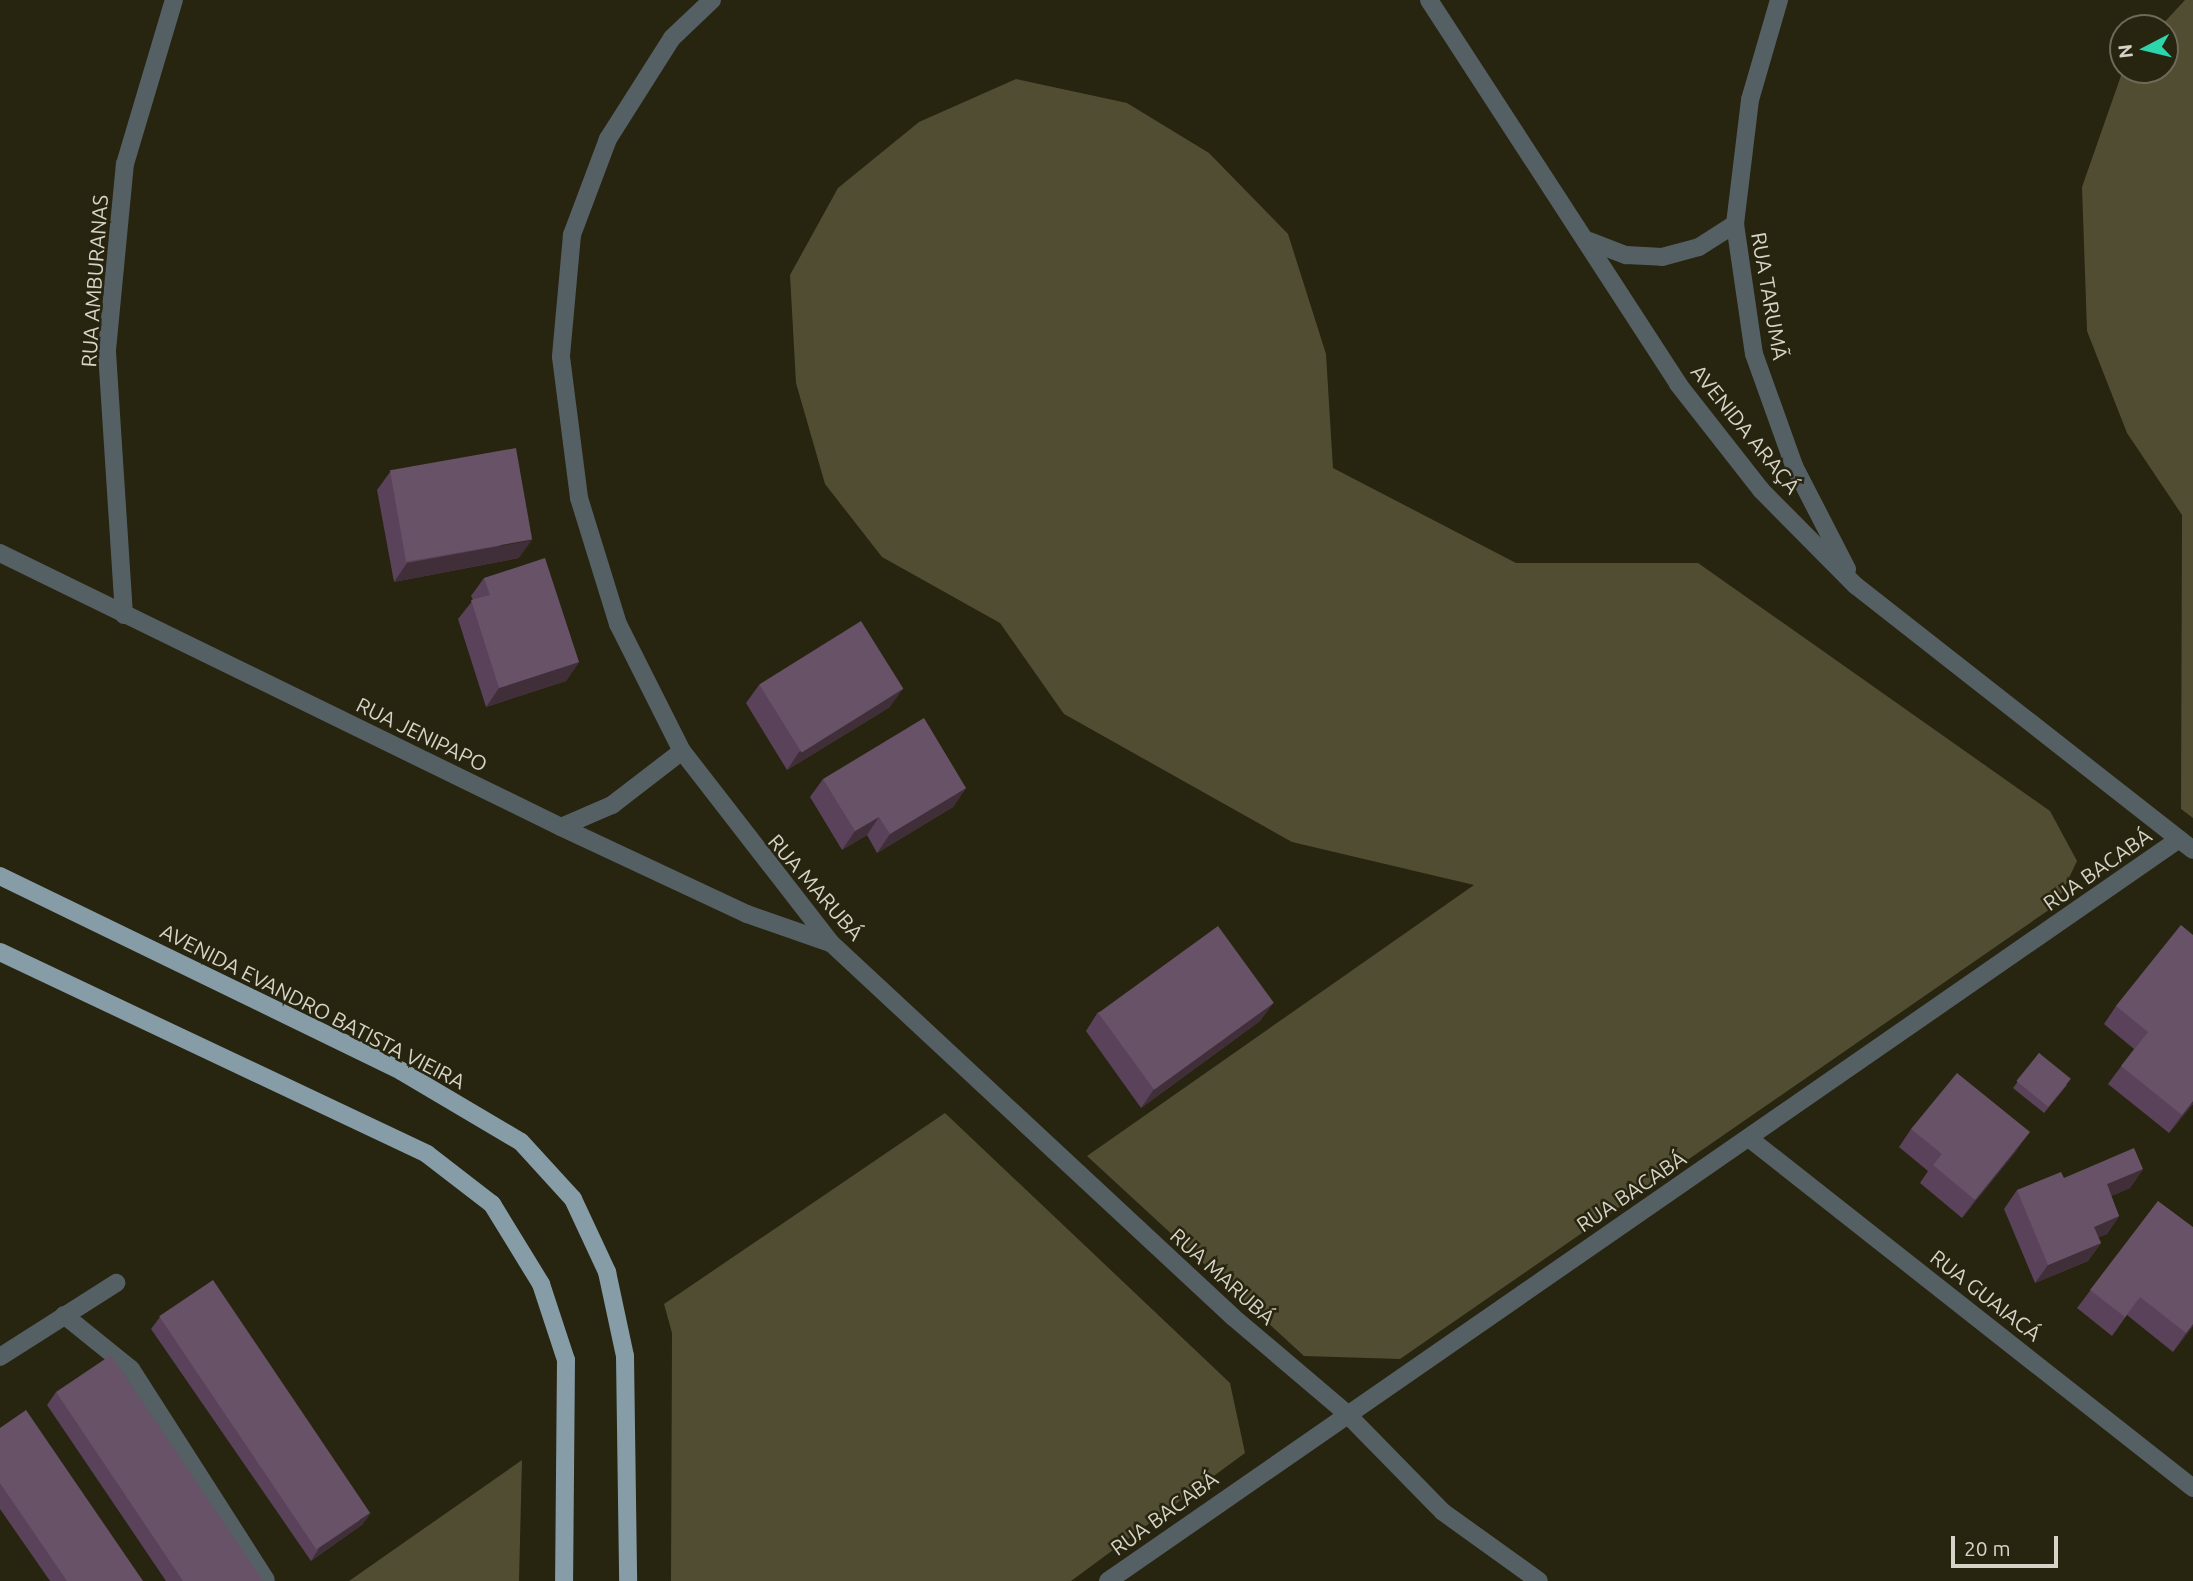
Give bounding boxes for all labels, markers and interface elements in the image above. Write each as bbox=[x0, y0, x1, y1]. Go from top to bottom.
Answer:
north arrow bbox=[2109, 14, 2179, 84]
text: N bbox=[2113, 43, 2137, 60]
street label: RUA AMBURANAS bbox=[75, 194, 113, 368]
street label: RUA TARUMÃ bbox=[1746, 230, 1794, 362]
street label: AVENIDA ARAÇÁ bbox=[1686, 359, 1806, 499]
street label: RUA JENIPAPO bbox=[352, 691, 492, 777]
street label: RUA BACABÁ bbox=[2038, 822, 2156, 916]
street label: RUA MARUBÁ bbox=[763, 829, 869, 945]
street label: AVENIDA EVANDRO BATISTA VIEIRA bbox=[156, 918, 470, 1094]
street label: RUA BACABÁ bbox=[1571, 1145, 1691, 1237]
street label: RUA MARUBÁ bbox=[1165, 1222, 1281, 1330]
street label: RUA GUAIACÁ bbox=[1926, 1244, 2046, 1346]
street label: RUA BACABÁ bbox=[1105, 1466, 1223, 1560]
scale bar bbox=[1955, 1522, 2062, 1566]
text: 20 m bbox=[1964, 1536, 2011, 1560]

